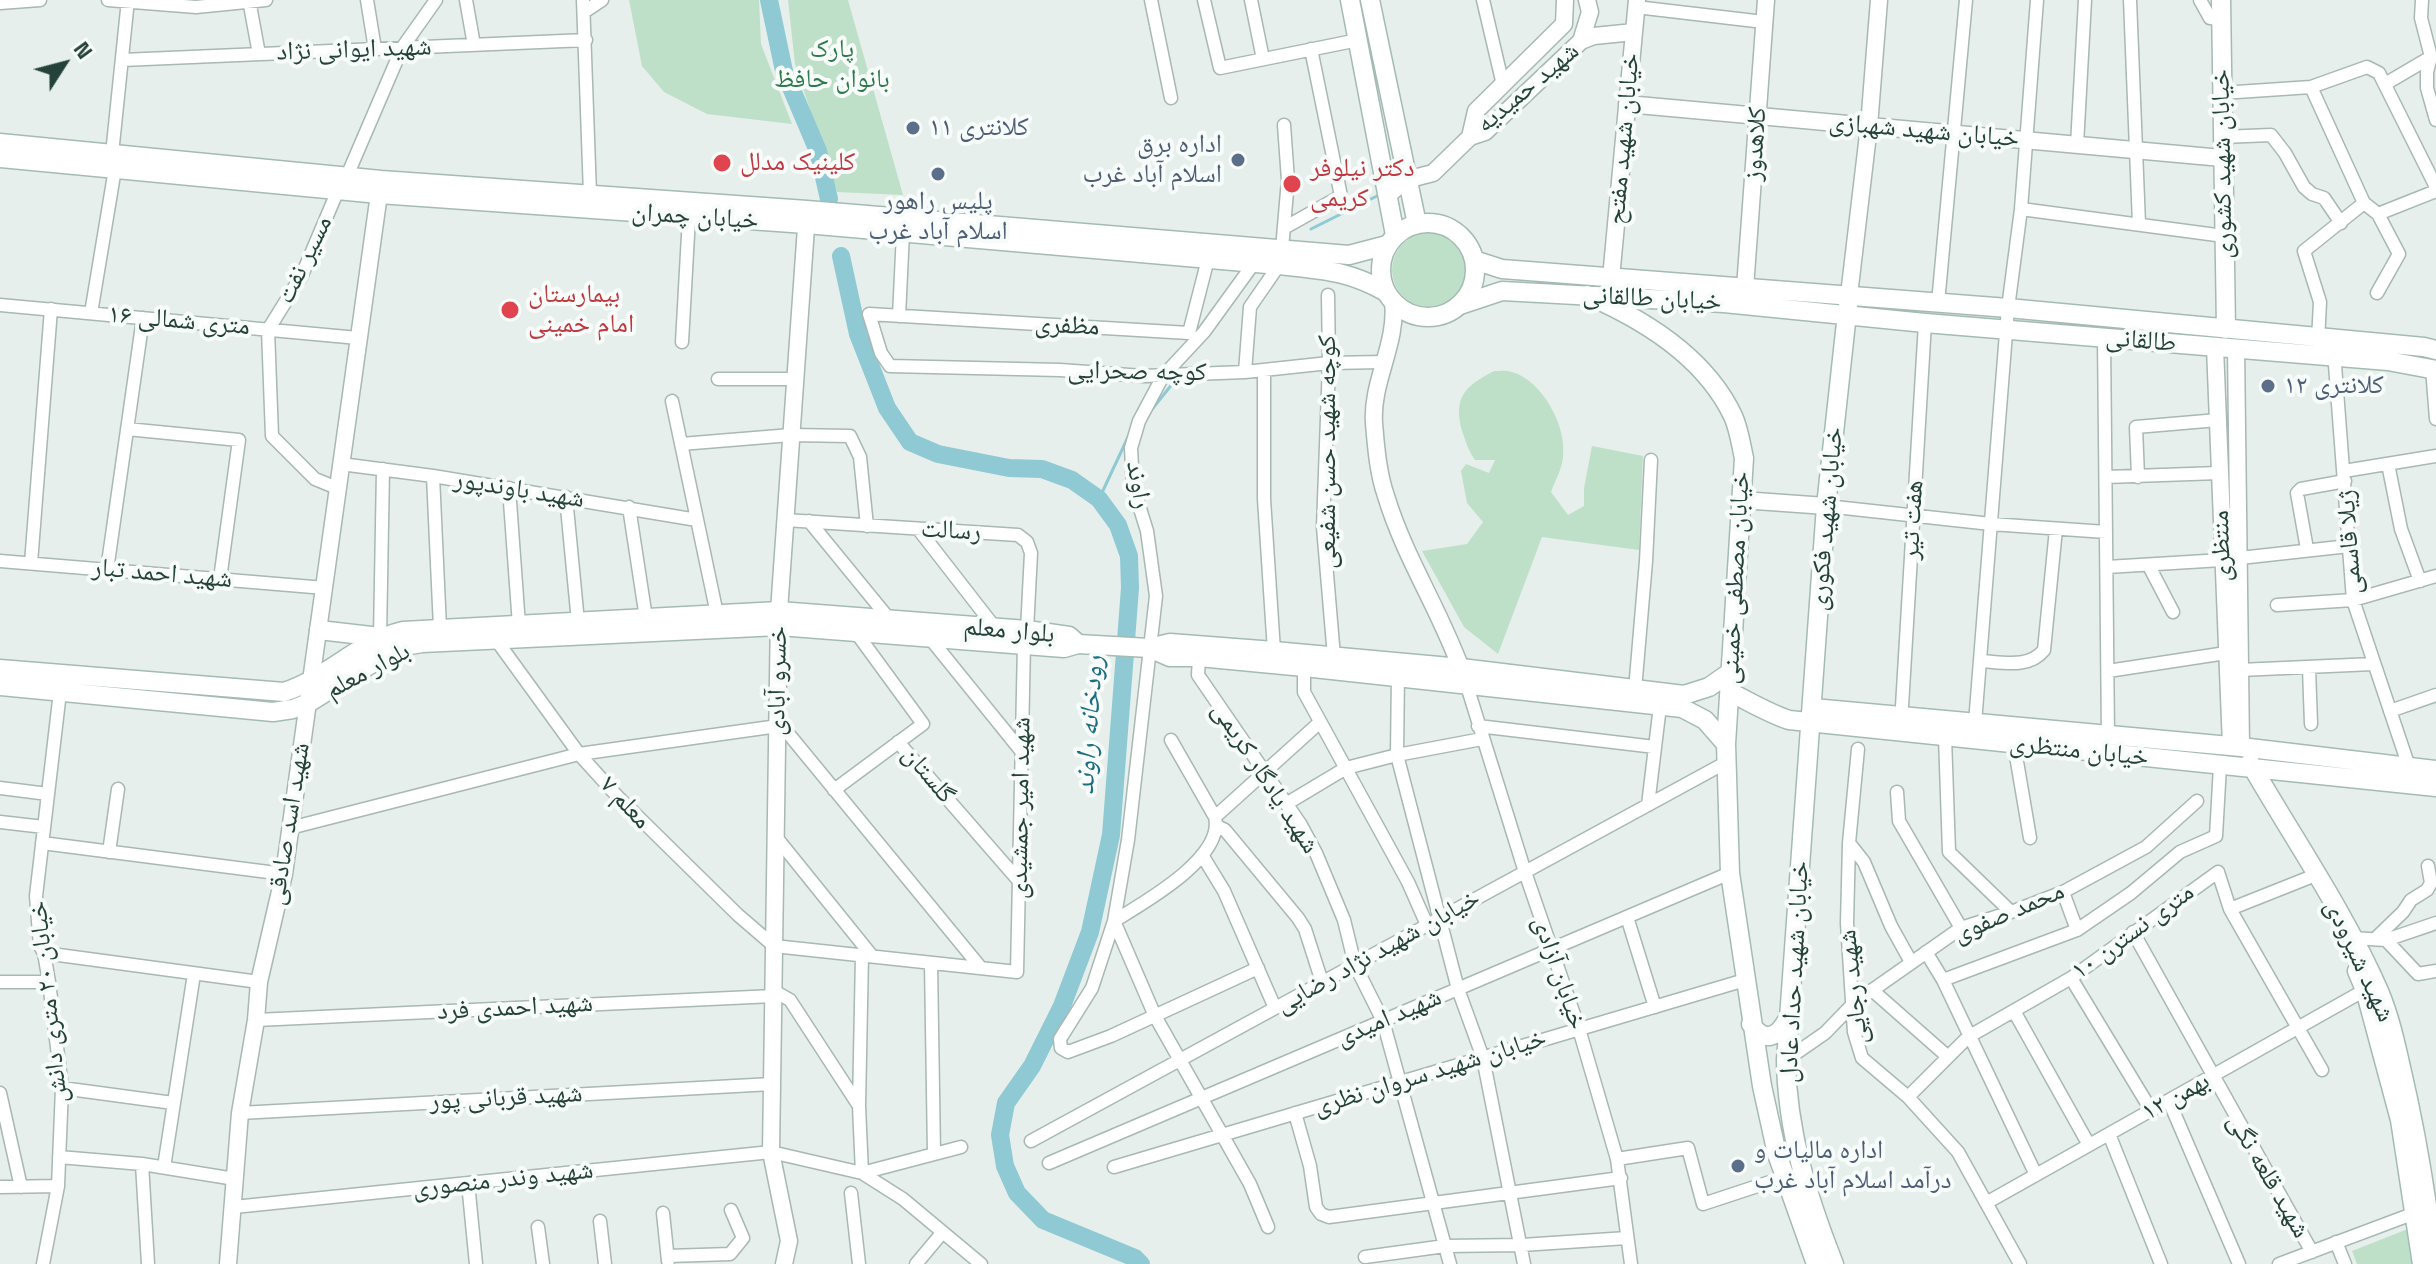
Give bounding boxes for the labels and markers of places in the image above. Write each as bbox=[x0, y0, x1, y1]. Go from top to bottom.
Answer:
place label: کلانتری ۱۱ bbox=[929, 112, 1029, 144]
marker: کلانتری ۱۱ bbox=[904, 119, 922, 137]
place label: اداره برق اسلام آباد غرب bbox=[1082, 129, 1222, 190]
place label: کلینیک مدلل bbox=[740, 147, 855, 179]
marker: اداره برق اسلام آباد غرب bbox=[1229, 151, 1247, 169]
marker: کلینیک مدلل bbox=[711, 152, 733, 174]
place label: دکتر نیلوفر کریمی bbox=[1310, 153, 1415, 214]
marker: پلیس راهور اسلام آباد غرب bbox=[929, 165, 947, 183]
marker: دکتر نیلوفر کریمی bbox=[1281, 173, 1303, 195]
place label: پلیس راهور اسلام آباد غرب bbox=[868, 186, 1008, 248]
place label: بیمارستان امام خمینی bbox=[528, 279, 634, 340]
marker: بیمارستان امام خمینی bbox=[499, 299, 521, 321]
place label: کلانتری ۱۲ bbox=[2284, 370, 2384, 402]
marker: کلانتری ۱۲ bbox=[2259, 377, 2277, 395]
place label: اداره مالیات و درآمد اسلام آباد غرب bbox=[1754, 1135, 1951, 1196]
marker: اداره مالیات و درآمد اسلام آباد غرب bbox=[1729, 1157, 1747, 1175]

